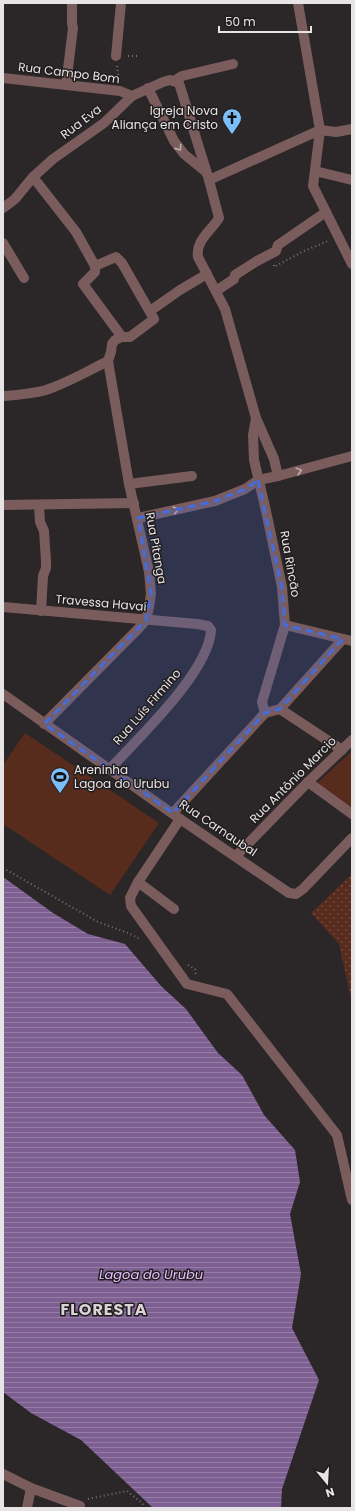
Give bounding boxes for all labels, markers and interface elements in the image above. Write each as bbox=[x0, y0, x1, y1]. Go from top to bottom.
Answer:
scale bar bbox=[219, 8, 311, 34]
text: 50 m bbox=[225, 13, 256, 30]
street label: Rua Campo Bom bbox=[17, 58, 121, 87]
street label: Rua Eva bbox=[57, 101, 105, 143]
place label: Igreja Nova Aliança em Cristo bbox=[112, 102, 218, 133]
church icon: Igreja Nova Aliança em Cristo bbox=[221, 107, 243, 135]
one-way arrow bbox=[174, 143, 181, 150]
one-way arrow bbox=[295, 467, 302, 476]
one-way arrow bbox=[173, 507, 179, 515]
street label: Rua Pitanga bbox=[142, 511, 171, 585]
street label: Rua Rincão bbox=[276, 529, 305, 599]
street label: Travessa Havaí bbox=[55, 590, 147, 615]
street label: Rua Luís Firmino bbox=[109, 665, 185, 748]
street label: Rua Antônio Marcio bbox=[245, 732, 340, 827]
place label: Areninha Lagoa do Urubu bbox=[74, 761, 169, 792]
sports icon: Areninha Lagoa do Urubu bbox=[49, 766, 71, 794]
street label: Rua Carnaubal bbox=[176, 795, 261, 860]
water label: Lagoa do Urubu bbox=[99, 1265, 203, 1284]
district label: FLORESTA bbox=[60, 1298, 148, 1321]
north arrow bbox=[307, 1463, 347, 1503]
text: N bbox=[324, 1484, 337, 1501]

